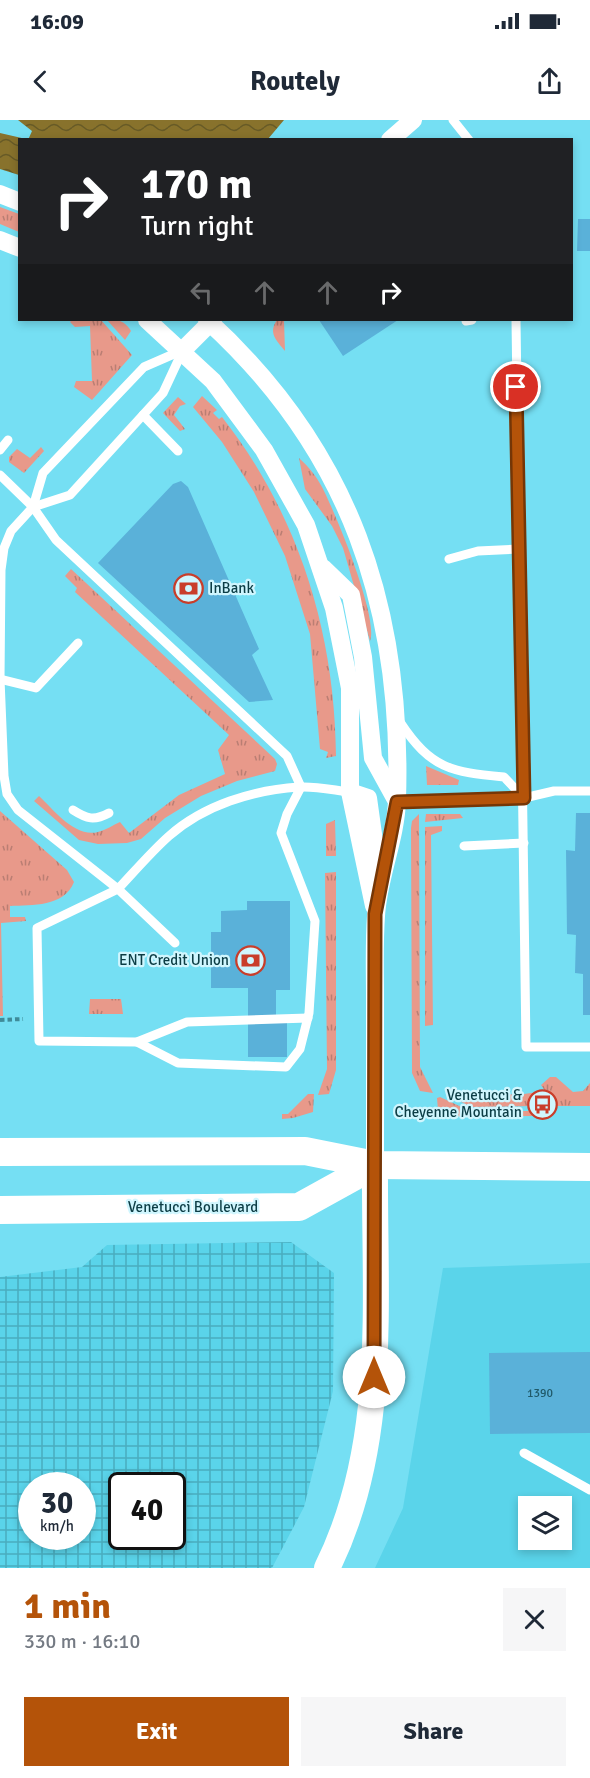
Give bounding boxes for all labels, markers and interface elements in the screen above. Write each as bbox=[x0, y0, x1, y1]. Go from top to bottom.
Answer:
text: 16:09 bbox=[30, 8, 84, 35]
icon: back bbox=[24, 65, 57, 98]
text: Routely bbox=[250, 65, 340, 98]
icon: share bbox=[533, 65, 566, 98]
text: 170 m bbox=[141, 159, 252, 210]
icon: right bbox=[42, 162, 120, 240]
text: Turn right bbox=[141, 210, 254, 243]
icon: left bbox=[185, 276, 218, 309]
icon: ahead bbox=[248, 276, 281, 309]
icon: ahead bbox=[311, 276, 344, 309]
icon: right bbox=[374, 276, 407, 309]
pin bbox=[490, 361, 541, 412]
icon: arrive bbox=[499, 370, 532, 403]
bank icon: InBank bbox=[172, 572, 204, 604]
place label: InBank bbox=[209, 579, 254, 597]
bank icon: ENT Credit Union bbox=[234, 944, 266, 976]
place label: ENT Credit Union bbox=[119, 951, 229, 969]
place label: Venetucci & Cheyenne Mountain bbox=[395, 1086, 523, 1121]
bus stop icon: Venetucci & Cheyenne Mountain bbox=[527, 1088, 559, 1120]
street label: Venetucci Boulevard bbox=[128, 1198, 258, 1216]
position arrow bbox=[342, 1345, 406, 1409]
house number: 1390 bbox=[527, 1386, 553, 1401]
speed limit sign: 40 bbox=[108, 1472, 186, 1550]
text: 30 bbox=[41, 1485, 73, 1522]
map controls bbox=[518, 1496, 572, 1550]
button: layers bbox=[518, 1496, 572, 1550]
text: km/h bbox=[40, 1517, 74, 1535]
text: 1 min bbox=[24, 1584, 111, 1629]
button: close bbox=[503, 1588, 566, 1651]
text: 330 m · 16:10 bbox=[24, 1629, 140, 1654]
button: Exit bbox=[24, 1697, 289, 1766]
button: Share bbox=[301, 1697, 566, 1766]

